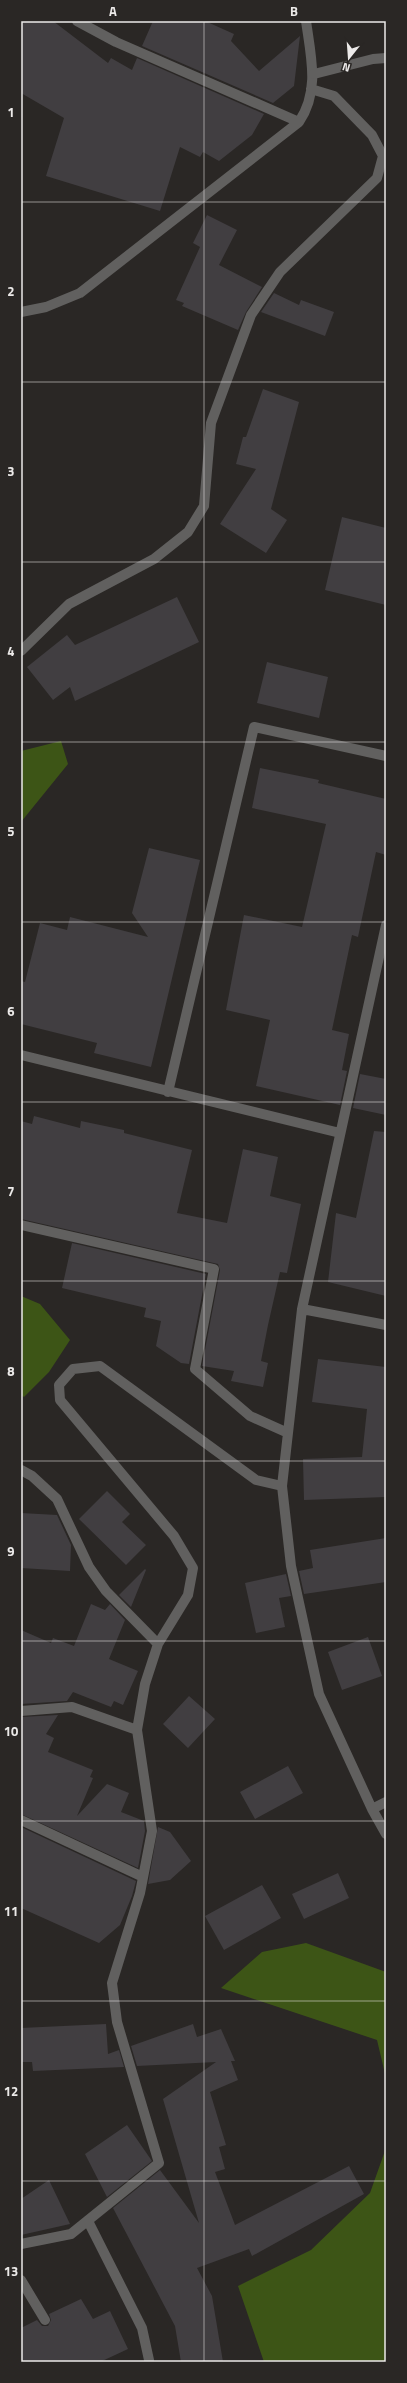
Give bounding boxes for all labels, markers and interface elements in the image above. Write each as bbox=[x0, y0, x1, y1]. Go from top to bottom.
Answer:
text: A bbox=[109, 1, 117, 21]
text: B bbox=[290, 1, 298, 21]
north arrow bbox=[329, 38, 369, 78]
text: N bbox=[340, 59, 352, 76]
text: 1 bbox=[7, 102, 15, 122]
text: 2 bbox=[7, 281, 15, 301]
text: 3 bbox=[7, 461, 15, 481]
text: 4 bbox=[7, 641, 15, 661]
text: 5 bbox=[7, 821, 15, 841]
text: 6 bbox=[7, 1001, 15, 1021]
text: 7 bbox=[7, 1181, 15, 1201]
text: 8 bbox=[7, 1361, 15, 1381]
text: 9 bbox=[7, 1541, 15, 1561]
text: 10 bbox=[4, 1721, 18, 1741]
text: 11 bbox=[4, 1901, 18, 1921]
text: 12 bbox=[4, 2081, 18, 2101]
text: 13 bbox=[4, 2261, 18, 2281]

